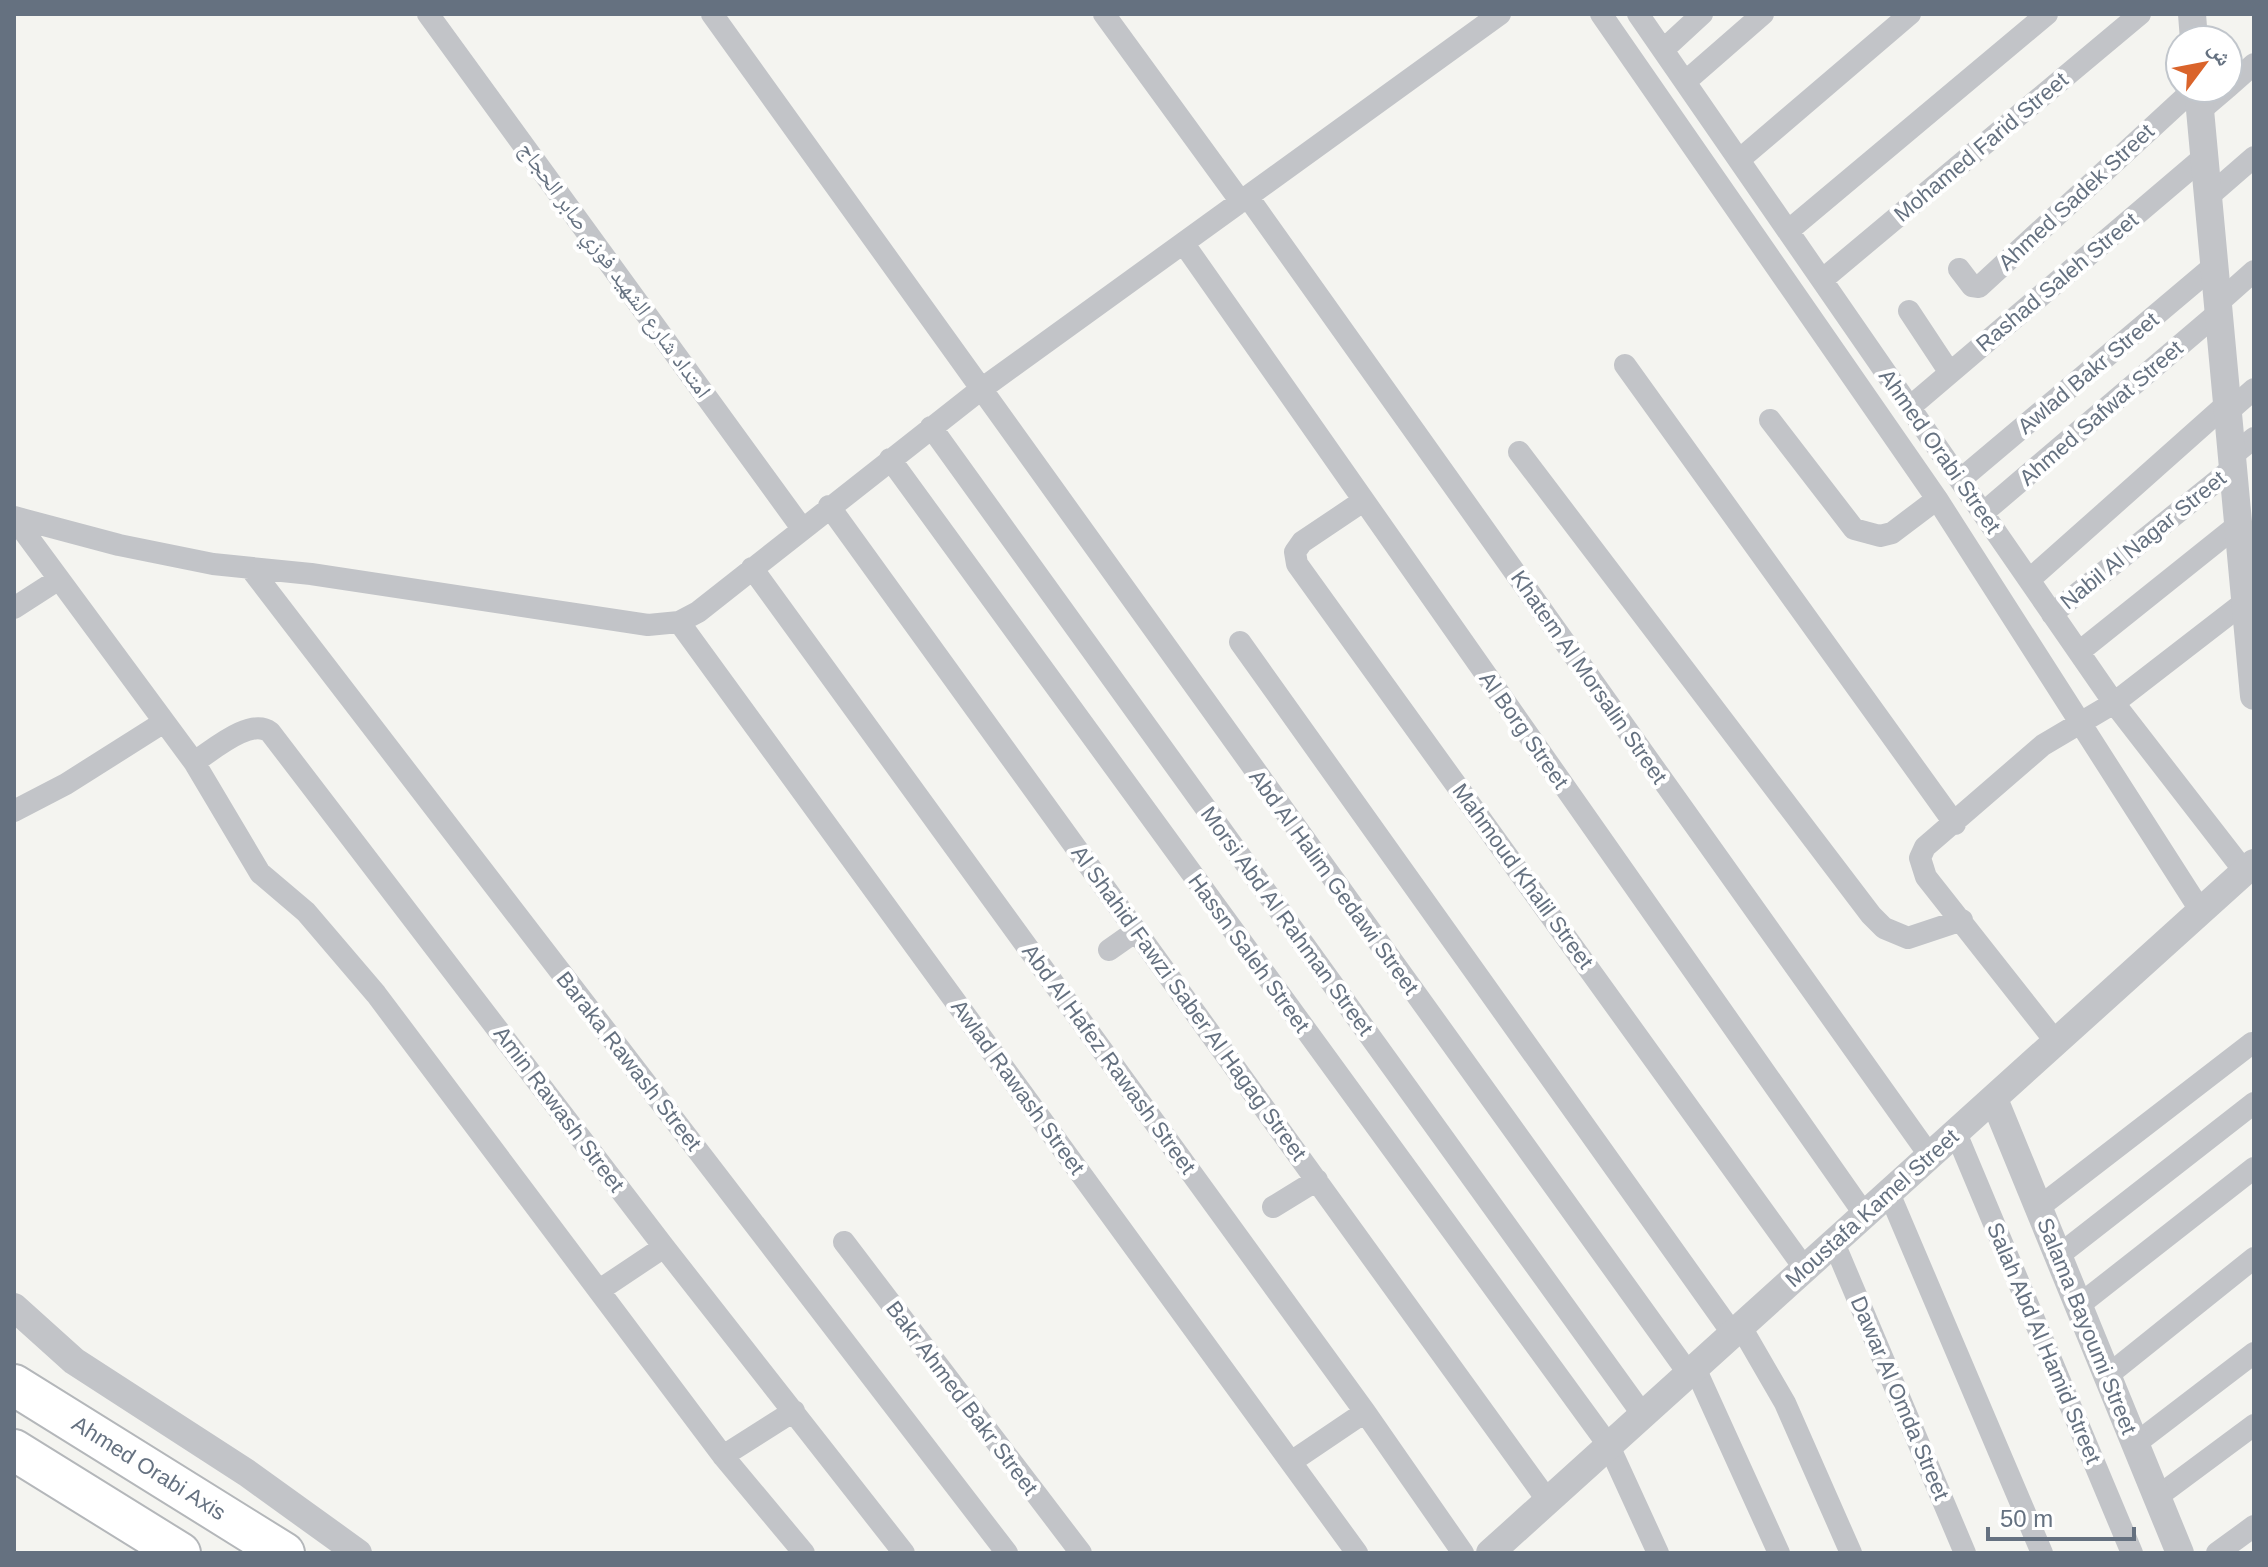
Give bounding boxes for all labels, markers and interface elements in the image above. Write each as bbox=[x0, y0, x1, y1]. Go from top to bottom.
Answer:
north arrow bbox=[2164, 24, 2244, 104]
text: ش bbox=[2203, 37, 2237, 71]
street label: Mohamed Farid Street bbox=[1889, 67, 2073, 227]
street label: Ahmed Sadek Street bbox=[1993, 119, 2159, 275]
street label: امتداد شارع الشهيد فوزي صابر الحجاج bbox=[510, 137, 716, 405]
street label: Rashad Saleh Street bbox=[1971, 207, 2143, 357]
street label: Awlad Bakr Street bbox=[2013, 307, 2163, 439]
street label: Ahmed Safwat Street bbox=[2014, 335, 2188, 491]
street label: Ahmed Orabi Street bbox=[1874, 364, 2006, 538]
street label: Nabil Al Nagar Street bbox=[2055, 466, 2231, 614]
street label: Khatem Al Morsalin Street bbox=[1506, 566, 1672, 788]
street label: Al Borg Street bbox=[1474, 667, 1574, 793]
street label: Abd Al Halim Gedawi Street bbox=[1244, 765, 1424, 999]
street label: Mahmoud Khalil Street bbox=[1447, 779, 1599, 973]
street label: Morsi Abd Al Rahman Street bbox=[1196, 802, 1378, 1040]
street label: Al Shahid Fawzi Saber Al Hagag Street bbox=[1066, 841, 1312, 1165]
street label: Hassn Saleh Street bbox=[1183, 869, 1315, 1037]
street label: Abd Al Hafez Rawash Street bbox=[1017, 939, 1201, 1179]
street label: Baraka Rawash Street bbox=[551, 967, 707, 1155]
street label: Awlad Rawash Street bbox=[946, 995, 1090, 1179]
street label: Amin Rawash Street bbox=[489, 1021, 629, 1197]
street label: Moustafa Kamel Street bbox=[1780, 1124, 1964, 1292]
street label: Salama Bayoumi Street bbox=[2032, 1214, 2142, 1438]
street label: Salah Abd Al Hamid Street bbox=[1982, 1219, 2106, 1467]
street label: Dawar Al Omda Street bbox=[1846, 1292, 1954, 1504]
street label: Bakr Ahmed Bakr Street bbox=[881, 1296, 1043, 1500]
street label: Ahmed Orabi Axis bbox=[68, 1411, 230, 1525]
scale bar bbox=[1988, 1491, 2134, 1541]
text: 50 m bbox=[2000, 1505, 2053, 1532]

